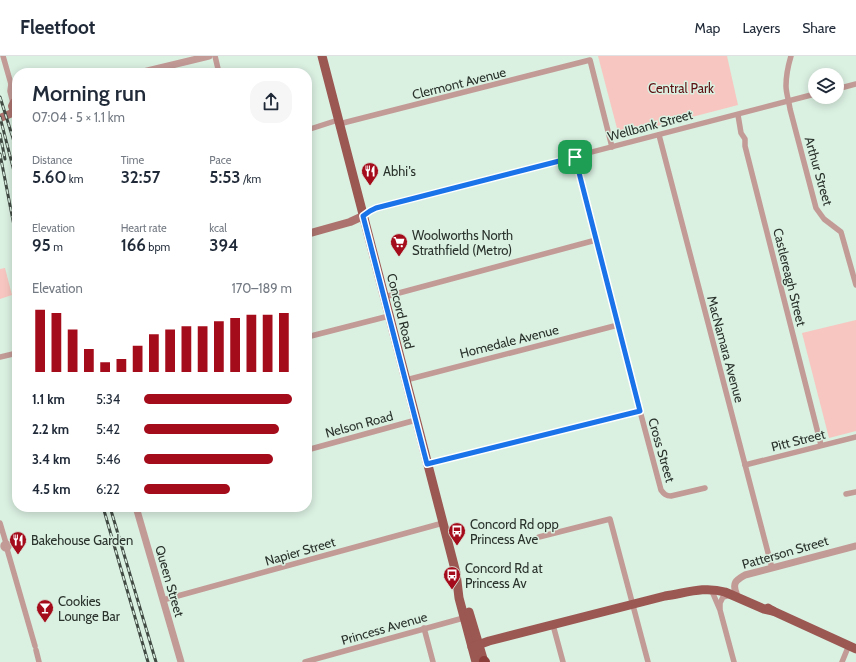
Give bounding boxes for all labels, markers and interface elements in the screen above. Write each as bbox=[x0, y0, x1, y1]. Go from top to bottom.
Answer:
text: Fleetfoot bbox=[20, 16, 95, 39]
text: Map bbox=[695, 19, 720, 37]
text: Layers bbox=[742, 19, 780, 37]
text: Share bbox=[802, 19, 836, 37]
street label: Clermont Avenue bbox=[410, 64, 508, 102]
map controls bbox=[808, 68, 844, 104]
button: layers bbox=[808, 68, 844, 104]
text: Morning run bbox=[32, 80, 146, 107]
park label: Central Park bbox=[648, 80, 714, 96]
button: share bbox=[250, 81, 292, 123]
street label: Wellbank Street bbox=[606, 106, 695, 144]
text: 07:04 · 5 × 1.1 km bbox=[32, 109, 125, 125]
street label: Arthur Street bbox=[802, 135, 837, 208]
pin bbox=[558, 140, 592, 174]
icon: arrive bbox=[564, 146, 586, 168]
text: Distance bbox=[32, 153, 73, 167]
text: Time bbox=[121, 153, 144, 167]
text: Pace bbox=[209, 153, 231, 167]
restaurant icon: Abhi's bbox=[360, 161, 380, 186]
place label: Abhi's bbox=[383, 163, 416, 179]
text: 5.60 bbox=[32, 167, 66, 187]
text: 32:57 bbox=[121, 167, 160, 187]
text: 5:53 bbox=[209, 167, 241, 187]
text: km bbox=[66, 172, 83, 186]
text: /km bbox=[241, 172, 261, 186]
text: Elevation bbox=[32, 221, 75, 235]
text: Heart rate bbox=[121, 221, 167, 235]
text: kcal bbox=[209, 221, 227, 235]
street label: Castlereagh Street bbox=[770, 226, 810, 328]
place label: Woolworths North Strathfield (Metro) bbox=[412, 227, 513, 258]
supermarket icon: Woolworths North Strathfield (Metro) bbox=[389, 232, 409, 257]
text: 95 bbox=[32, 235, 51, 255]
text: 166 bbox=[121, 235, 146, 255]
text: 394 bbox=[209, 235, 238, 255]
text: m bbox=[51, 240, 63, 254]
text: bpm bbox=[146, 240, 170, 254]
street label: Concord Road bbox=[384, 271, 418, 351]
text: Elevation bbox=[32, 280, 83, 296]
text: 170–189 m bbox=[232, 280, 292, 296]
street label: MacNamara Avenue bbox=[704, 294, 748, 404]
street label: Homedale Avenue bbox=[458, 321, 560, 361]
text: 1.1 km bbox=[32, 391, 65, 407]
text: 5:34 bbox=[96, 391, 120, 407]
street label: Nelson Road bbox=[323, 407, 395, 441]
street label: Cross Street bbox=[645, 416, 679, 485]
text: 2.2 km bbox=[32, 421, 69, 437]
text: 5:42 bbox=[96, 421, 120, 437]
street label: Pitt Street bbox=[769, 425, 827, 454]
text: 3.4 km bbox=[32, 451, 71, 467]
text: 5:46 bbox=[96, 451, 121, 467]
text: 4.5 km bbox=[32, 481, 70, 497]
text: 6:22 bbox=[96, 481, 120, 497]
place label: Concord Rd opp Princess Ave bbox=[470, 516, 559, 547]
bus stop icon: Concord Rd opp Princess Ave bbox=[447, 521, 467, 546]
restaurant icon: Bakehouse Garden bbox=[8, 530, 28, 555]
place label: Bakehouse Garden bbox=[31, 532, 133, 548]
street label: Patterson Street bbox=[740, 532, 831, 572]
street label: Napier Street bbox=[263, 533, 338, 569]
street label: Queen Street bbox=[152, 543, 188, 619]
place label: Concord Rd at Princess Av bbox=[465, 560, 543, 591]
bus stop icon: Concord Rd at Princess Av bbox=[442, 565, 462, 590]
place label: Cookies Lounge Bar bbox=[58, 593, 121, 624]
bar icon: Cookies Lounge Bar bbox=[35, 598, 55, 623]
street label: Princess Avenue bbox=[339, 608, 429, 648]

